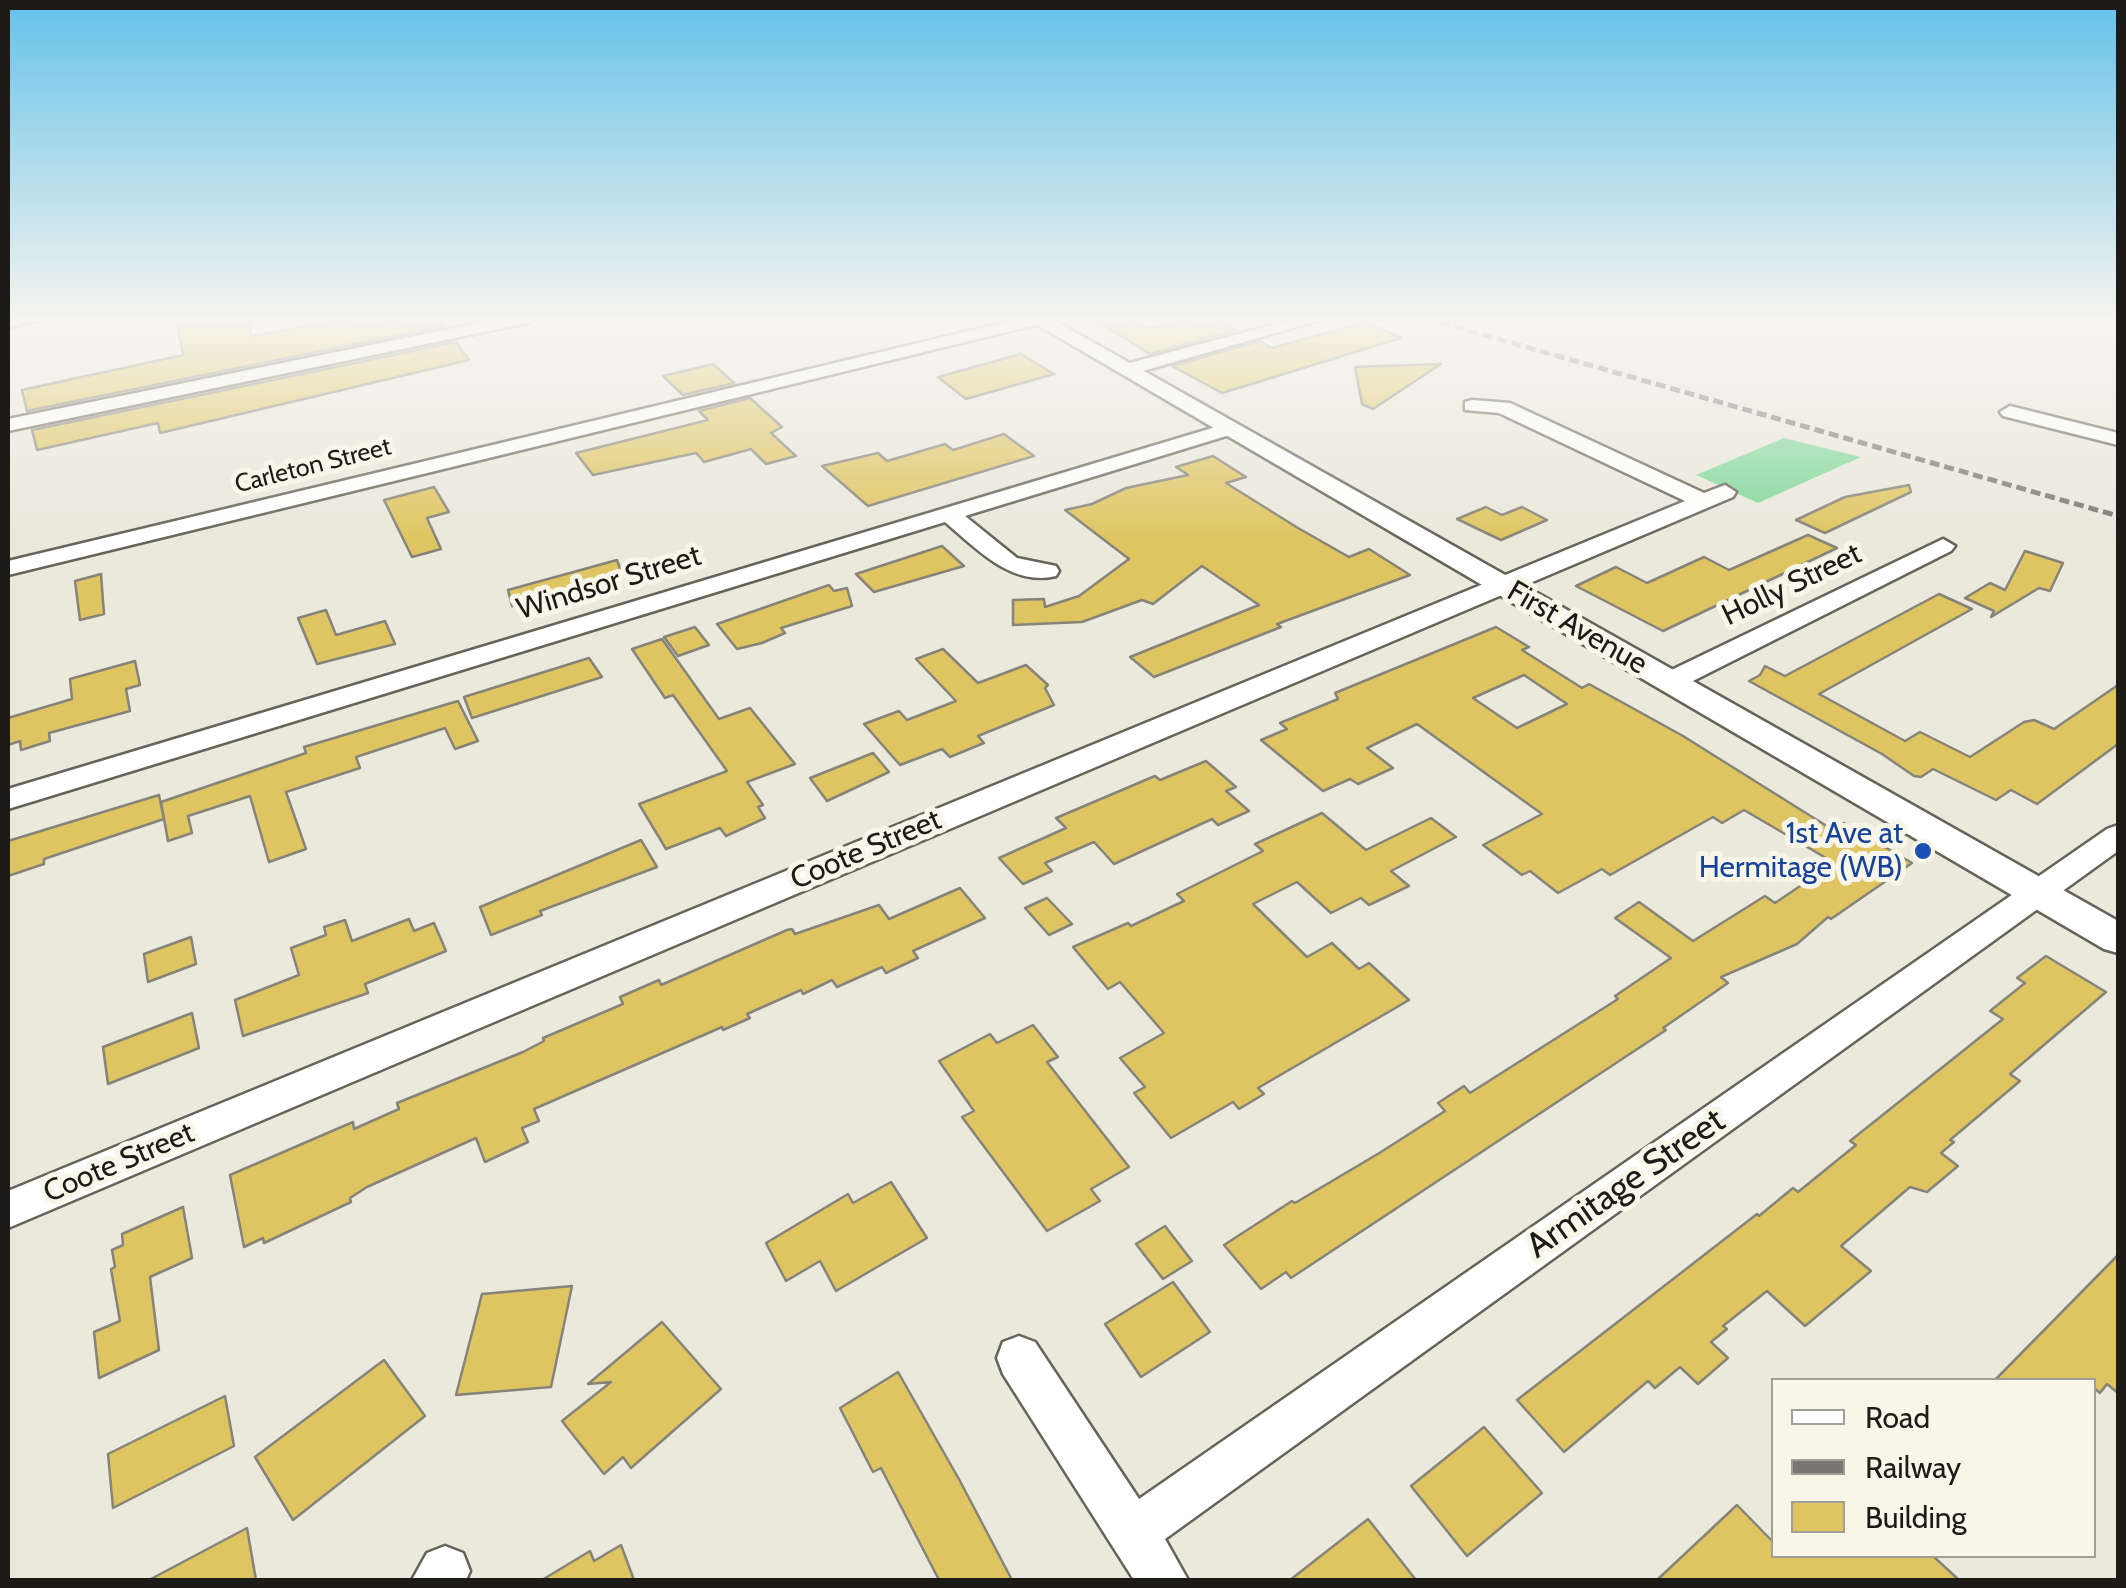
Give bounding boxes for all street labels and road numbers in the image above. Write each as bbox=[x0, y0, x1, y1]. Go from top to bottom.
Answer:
street label: Carleton Street bbox=[232, 432, 394, 500]
street label: Holly Street bbox=[1717, 536, 1867, 634]
street label: Windsor Street bbox=[513, 538, 705, 628]
street label: First Avenue bbox=[1501, 573, 1653, 683]
street label: Coote Street bbox=[785, 802, 947, 898]
street label: Armitage Street bbox=[1519, 1100, 1733, 1268]
street label: Coote Street bbox=[38, 1115, 200, 1211]

